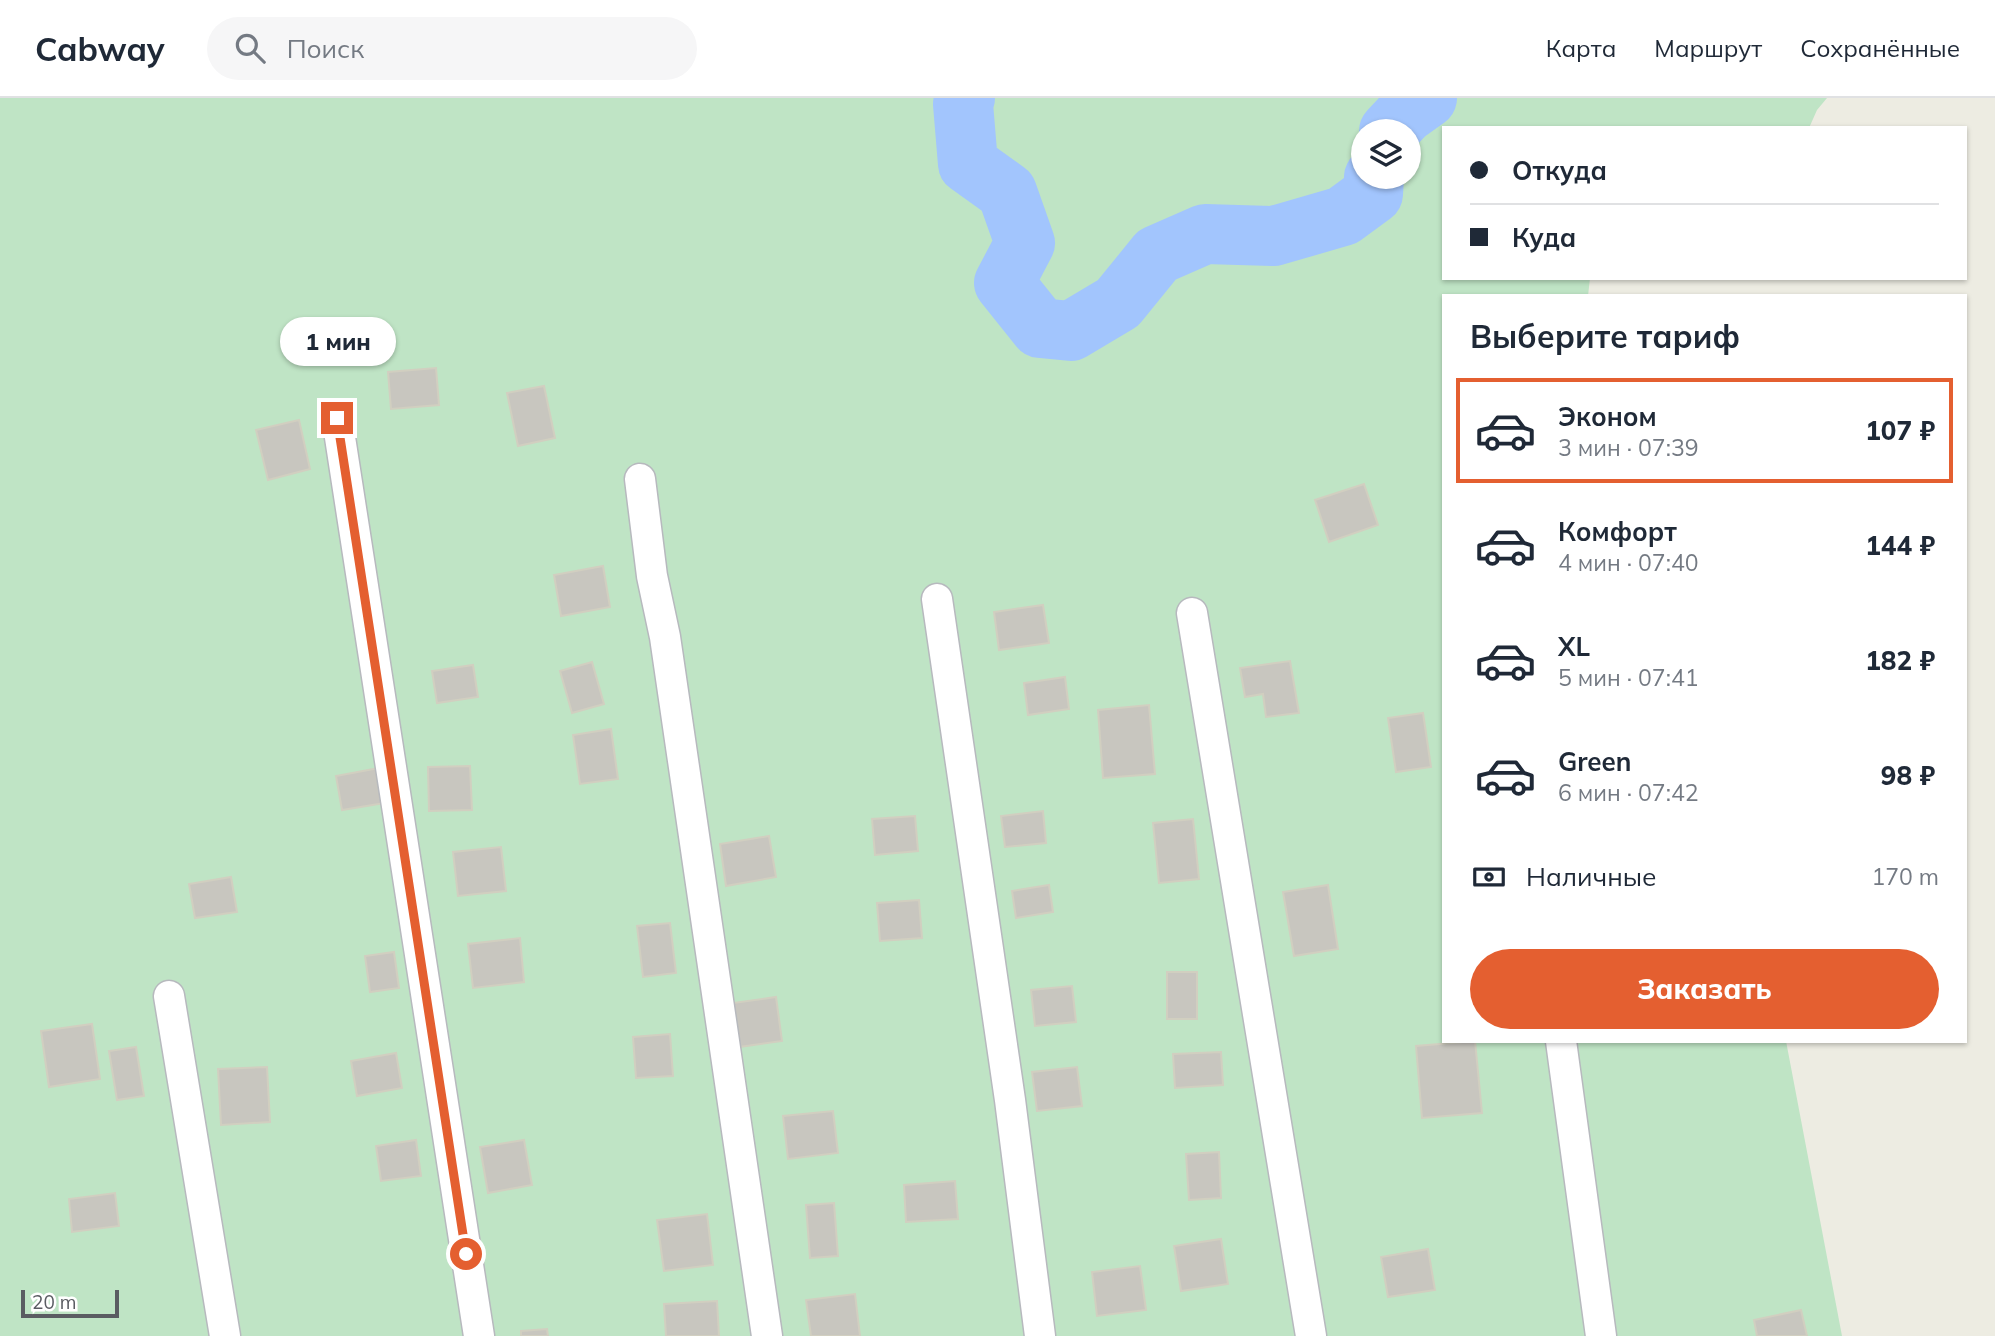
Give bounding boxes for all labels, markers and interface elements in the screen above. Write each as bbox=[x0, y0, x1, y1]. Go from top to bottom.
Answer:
search box bbox=[207, 17, 697, 80]
text: Cabway bbox=[35, 28, 165, 69]
icon: search bbox=[231, 29, 269, 67]
text: Поиск bbox=[287, 32, 364, 65]
text: Карта bbox=[1546, 33, 1616, 63]
text: Маршрут bbox=[1654, 33, 1762, 63]
text: Сохранённые bbox=[1800, 33, 1960, 63]
map controls bbox=[1351, 119, 1421, 189]
button: layers bbox=[1351, 119, 1421, 189]
text: Откуда bbox=[1512, 154, 1607, 187]
text: Куда bbox=[1512, 221, 1576, 254]
callout: 1 мин bbox=[279, 316, 395, 366]
text: Выберите тариф bbox=[1470, 316, 1740, 356]
text: 1 мин bbox=[305, 327, 371, 356]
icon: car bbox=[1474, 399, 1537, 462]
text: Эконом bbox=[1558, 400, 1657, 433]
route end bbox=[321, 402, 353, 434]
text: 107 ₽ bbox=[1865, 414, 1935, 447]
text: 3 мин · 07:39 bbox=[1558, 433, 1698, 462]
icon: car bbox=[1474, 514, 1537, 577]
text: Комфорт bbox=[1558, 515, 1677, 548]
text: 144 ₽ bbox=[1865, 529, 1935, 562]
text: 4 мин · 07:40 bbox=[1558, 548, 1698, 577]
icon: car bbox=[1474, 629, 1537, 692]
text: XL bbox=[1558, 630, 1590, 663]
text: 182 ₽ bbox=[1865, 644, 1935, 677]
text: 5 мин · 07:41 bbox=[1558, 663, 1698, 692]
icon: car bbox=[1474, 744, 1537, 807]
text: Green bbox=[1558, 745, 1631, 778]
text: 98 ₽ bbox=[1881, 759, 1935, 792]
text: 6 мин · 07:42 bbox=[1558, 778, 1698, 807]
icon: cash bbox=[1470, 858, 1508, 896]
text: Наличные bbox=[1526, 860, 1656, 893]
text: 170 m bbox=[1871, 862, 1939, 891]
button: Заказать bbox=[1470, 949, 1939, 1029]
route start bbox=[450, 1238, 482, 1270]
scale bar bbox=[21, 1287, 119, 1319]
text: 20 m bbox=[32, 1290, 76, 1314]

